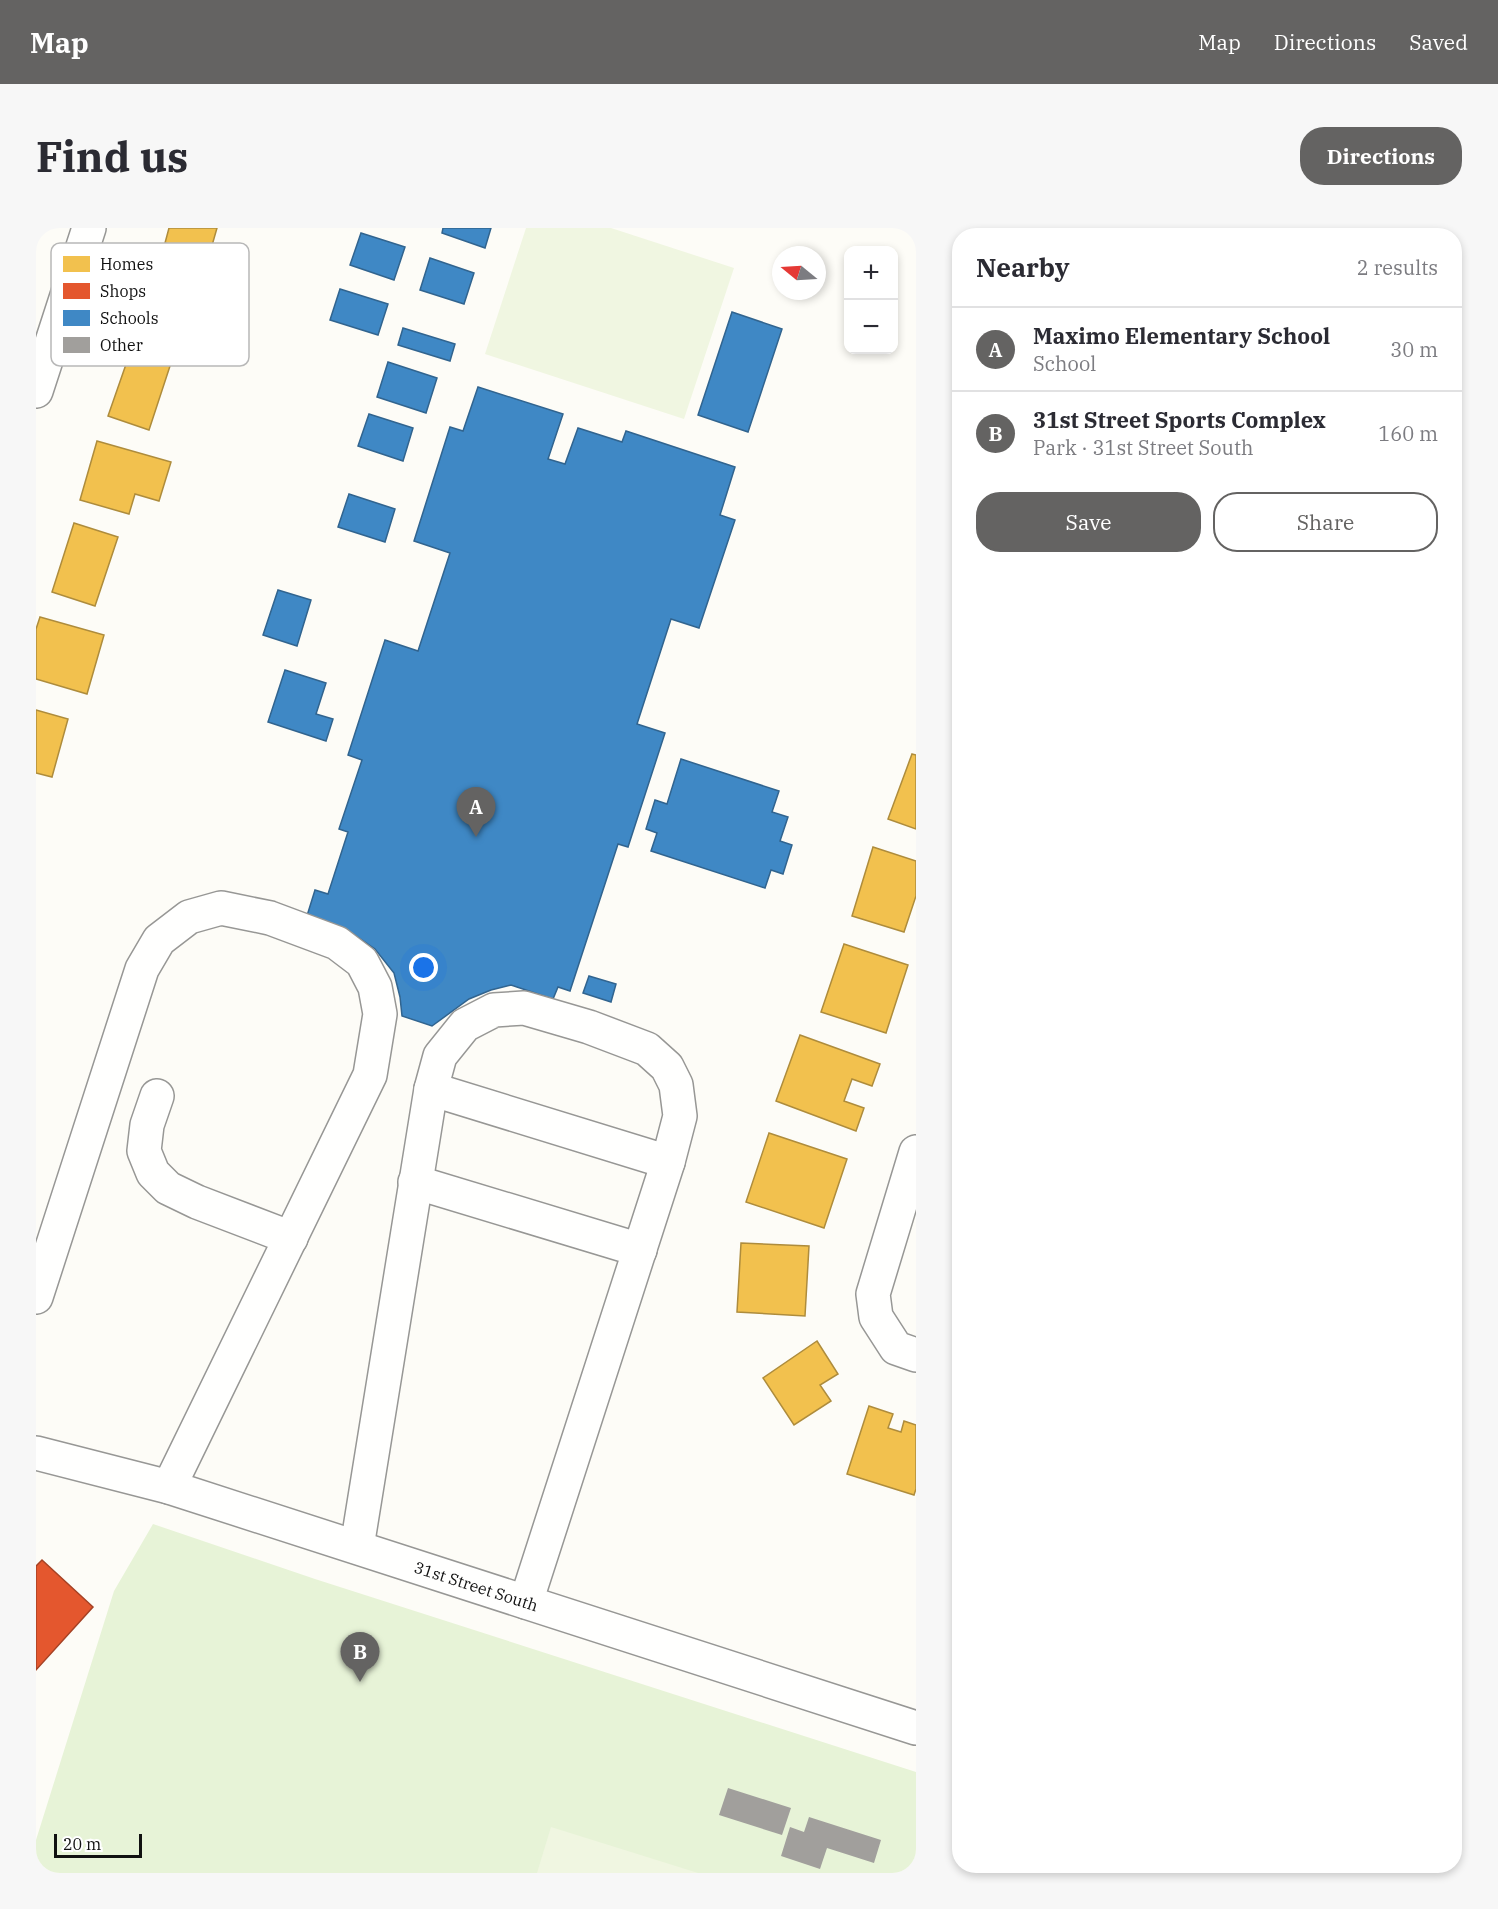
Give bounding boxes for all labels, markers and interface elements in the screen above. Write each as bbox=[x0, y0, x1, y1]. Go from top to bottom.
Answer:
text: Map bbox=[30, 24, 89, 61]
text: Map bbox=[1198, 28, 1241, 56]
text: Directions bbox=[1274, 28, 1376, 56]
text: Saved bbox=[1409, 28, 1468, 56]
button: Directions bbox=[1300, 127, 1462, 185]
text: Find us bbox=[36, 129, 188, 184]
legend bbox=[51, 243, 249, 366]
north arrow bbox=[772, 246, 826, 300]
map controls bbox=[844, 246, 898, 354]
button: + bbox=[844, 246, 898, 300]
text: Nearby bbox=[976, 250, 1070, 284]
text: Homes bbox=[100, 254, 153, 274]
text: 2 results bbox=[1357, 254, 1438, 281]
text: Shops bbox=[100, 281, 146, 301]
button: − bbox=[844, 300, 898, 354]
text: Schools bbox=[100, 308, 158, 328]
text: Maximo Elementary School bbox=[1033, 321, 1330, 350]
text: Other bbox=[100, 335, 143, 355]
text: A bbox=[989, 336, 1002, 363]
text: 30 m bbox=[1390, 336, 1438, 363]
text: School bbox=[1033, 350, 1096, 377]
text: 31st Street Sports Complex bbox=[1033, 405, 1326, 434]
text: B bbox=[988, 420, 1003, 447]
text: 160 m bbox=[1378, 420, 1438, 447]
text: Park · 31st Street South bbox=[1033, 434, 1254, 461]
button: Save bbox=[976, 492, 1201, 552]
button: Share bbox=[1213, 492, 1438, 552]
pin: A bbox=[456, 788, 496, 837]
your location bbox=[409, 953, 438, 982]
street label: 31st Street South bbox=[412, 1557, 541, 1615]
pin: B bbox=[340, 1632, 380, 1682]
scale bar bbox=[54, 1831, 142, 1858]
text: 20 m bbox=[63, 1834, 101, 1854]

